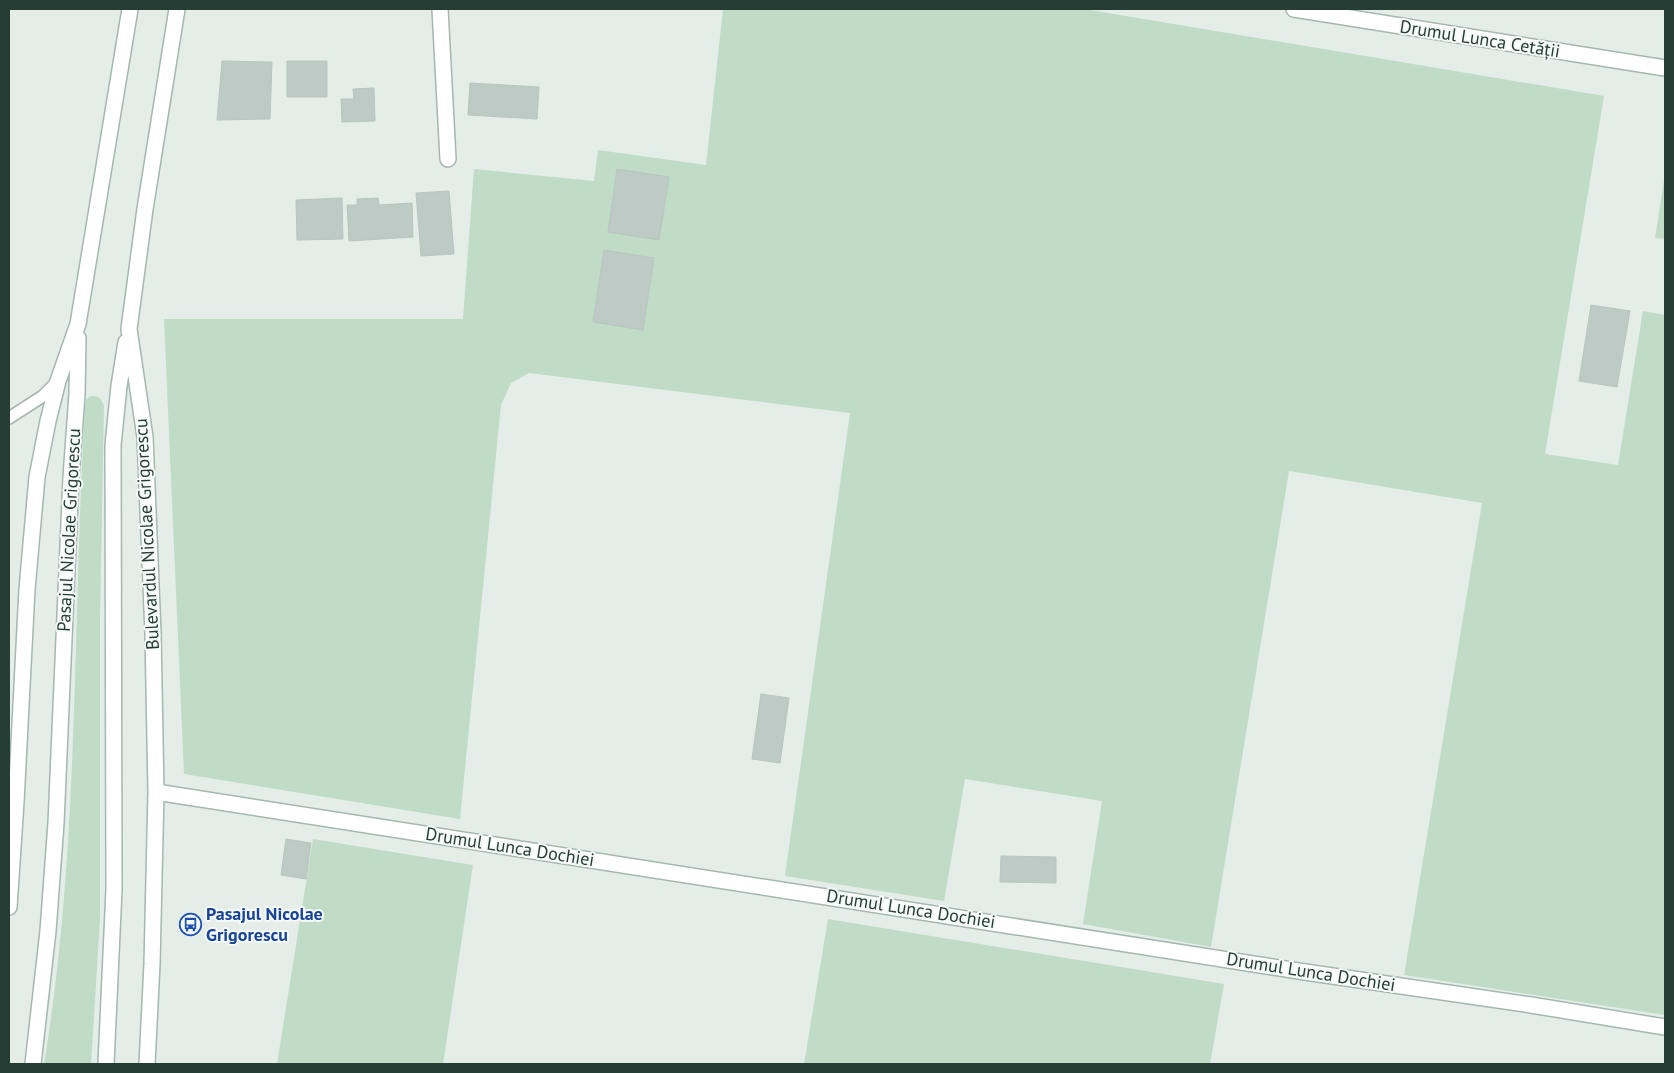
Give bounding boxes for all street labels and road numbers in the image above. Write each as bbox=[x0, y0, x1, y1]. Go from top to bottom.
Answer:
street label: Drumul Lunca Cetății bbox=[1398, 14, 1562, 63]
street label: Bulevardul Nicolae Grigorescu bbox=[129, 418, 164, 650]
street label: Pasajul Nicolae Grigorescu bbox=[52, 428, 85, 632]
street label: Drumul Lunca Dochiei bbox=[424, 822, 596, 871]
street label: Drumul Lunca Dochiei bbox=[825, 884, 997, 933]
street label: Drumul Lunca Dochiei bbox=[1225, 947, 1397, 996]

